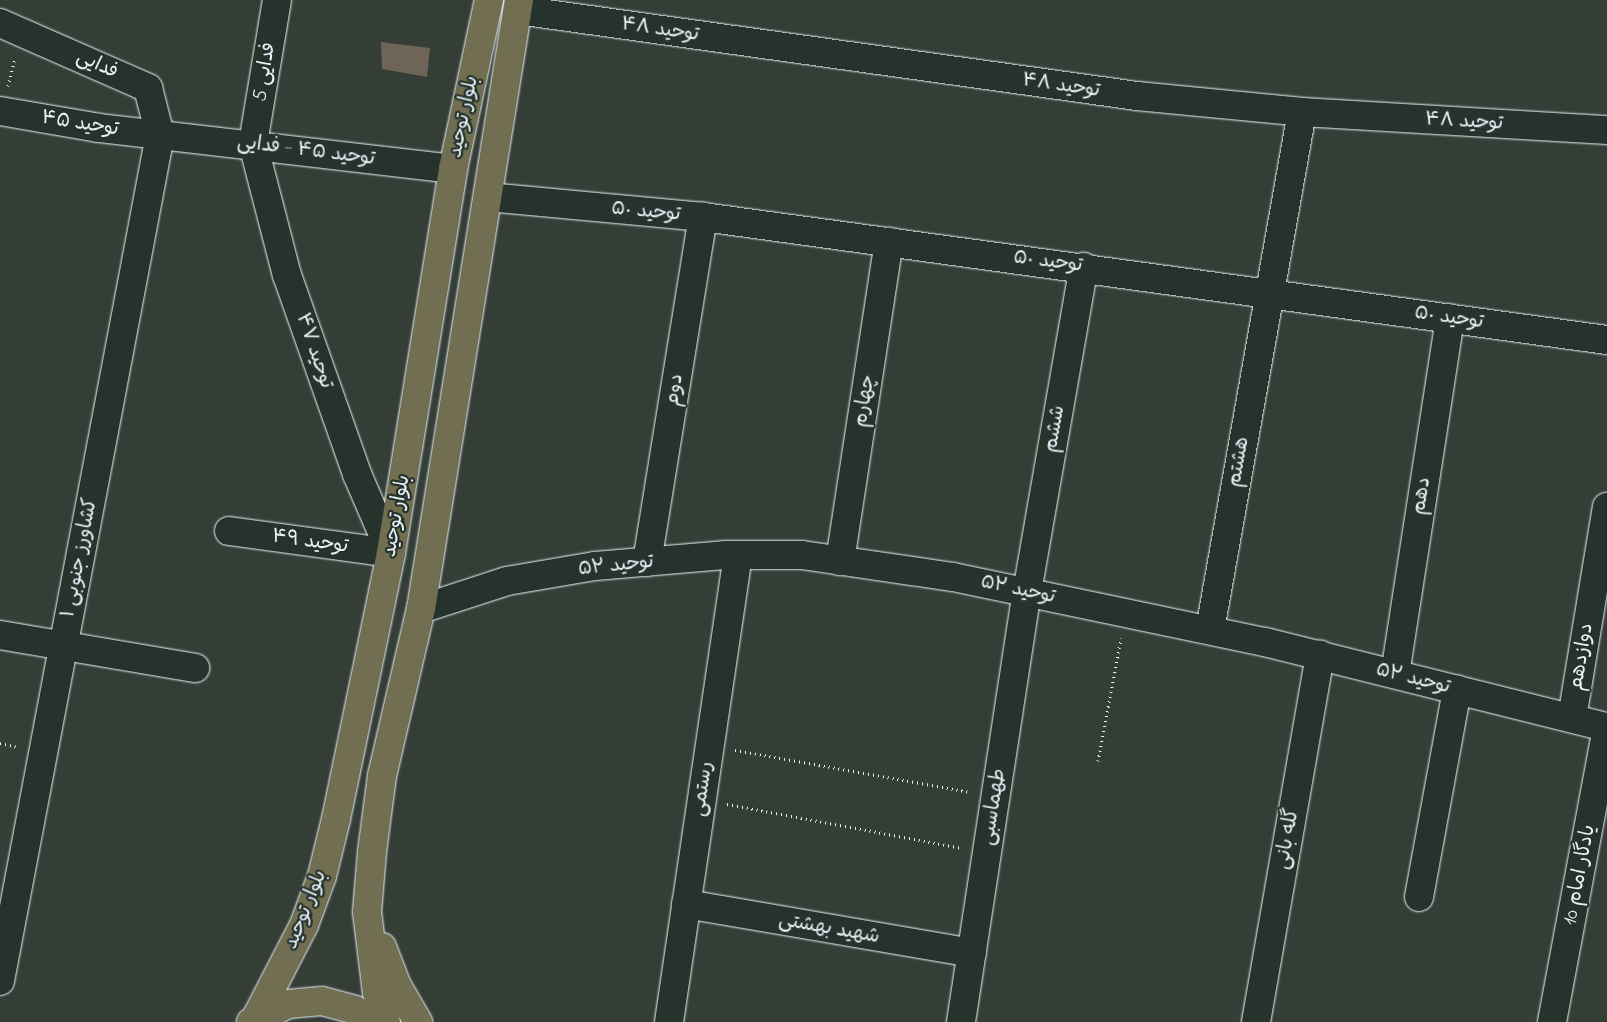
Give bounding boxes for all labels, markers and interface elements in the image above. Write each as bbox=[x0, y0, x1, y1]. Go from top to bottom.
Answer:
street label: توحید ۴۸ bbox=[620, 13, 700, 47]
street label: فدایی 5 bbox=[248, 41, 282, 103]
street label: فدایی bbox=[72, 45, 122, 85]
street label: توحید ۴۸ bbox=[1021, 69, 1101, 103]
street label: بلوار توحید bbox=[444, 74, 484, 160]
street label: توحید ۴۵ bbox=[40, 106, 120, 142]
street label: توحید ۴۸ bbox=[1424, 108, 1504, 136]
street label: توحید ۴۵ - فدایی bbox=[236, 131, 376, 171]
street label: توحید ۵۰ bbox=[610, 197, 682, 227]
street label: توحید ۵۰ bbox=[1012, 246, 1084, 278]
street label: توحید ۵۰ bbox=[1413, 301, 1485, 335]
street label: توحید ۴۷ bbox=[290, 310, 338, 392]
street label: دوم bbox=[661, 372, 689, 408]
street label: چهارم bbox=[849, 373, 881, 429]
street label: ششم bbox=[1039, 404, 1071, 454]
street label: هشتم bbox=[1223, 435, 1255, 489]
street label: بلوار توحید bbox=[378, 473, 416, 559]
street label: دهم bbox=[1407, 475, 1437, 517]
street label: کشاورز جنوبی ۱ bbox=[57, 496, 103, 620]
street label: توحید ۴۹ bbox=[270, 525, 350, 559]
street label: توحید ۵۲ bbox=[577, 550, 655, 582]
street label: توحید ۵۲ bbox=[978, 570, 1058, 610]
street label: دوازدهم bbox=[1565, 622, 1599, 692]
street label: توحید ۵۲ bbox=[1373, 658, 1453, 700]
street label: رستمی bbox=[687, 760, 719, 818]
street label: طهماسبی bbox=[976, 767, 1012, 847]
street label: گله بانی bbox=[1271, 807, 1305, 871]
street label: یادگار امام 10 bbox=[1559, 823, 1601, 927]
street label: بلوار توحید bbox=[279, 867, 333, 953]
street label: شهید بهشتی bbox=[777, 908, 881, 950]

